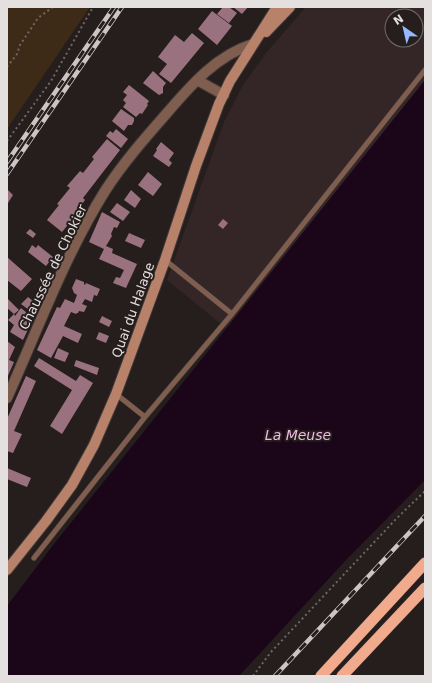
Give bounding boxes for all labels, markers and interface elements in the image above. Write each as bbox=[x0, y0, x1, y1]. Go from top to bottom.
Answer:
north arrow bbox=[384, 8, 424, 48]
text: N bbox=[391, 12, 406, 28]
street label: Chaussée de Chokier bbox=[16, 201, 90, 332]
street label: Quai du Halage bbox=[109, 260, 157, 360]
water label: La Meuse bbox=[265, 427, 331, 443]

